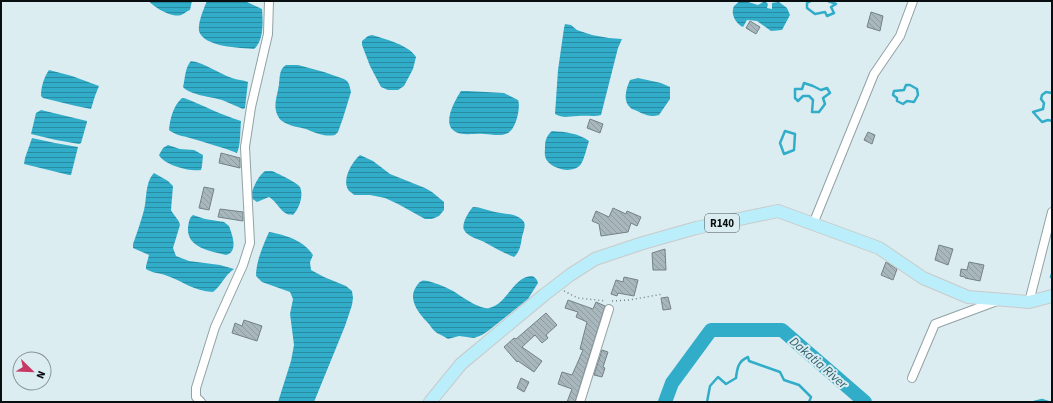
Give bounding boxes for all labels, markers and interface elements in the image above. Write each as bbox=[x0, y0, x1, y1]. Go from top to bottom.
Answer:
road number: R140 bbox=[705, 214, 739, 232]
water label: Dakatia River bbox=[786, 333, 852, 393]
north arrow bbox=[12, 351, 52, 391]
text: N bbox=[32, 368, 49, 381]

